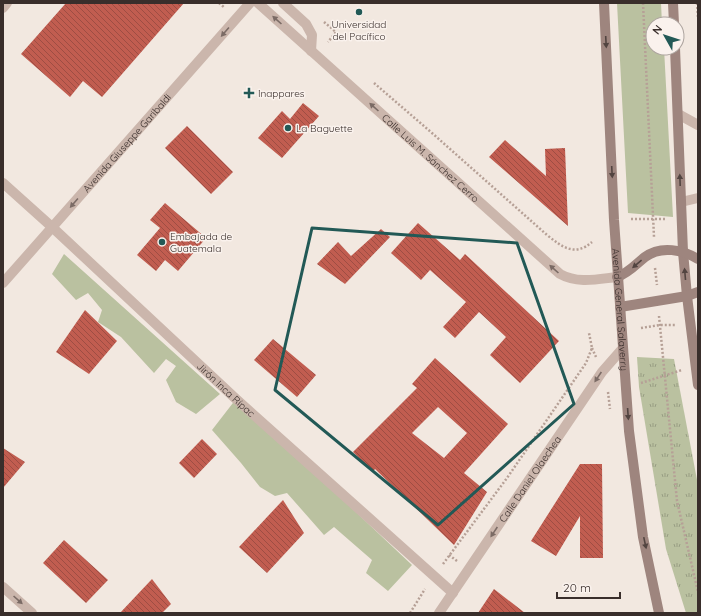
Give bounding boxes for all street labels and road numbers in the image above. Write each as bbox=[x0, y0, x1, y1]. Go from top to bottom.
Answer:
street label: Avenida Giuseppe Garibaldi bbox=[80, 91, 174, 195]
street label: Calle Luis M. Sánchez Cerro bbox=[379, 111, 482, 205]
street label: Avenida General Salaverry bbox=[609, 248, 631, 371]
street label: Jirón Inca Rípac bbox=[194, 360, 258, 420]
street label: Calle Daniel Olaechea bbox=[496, 433, 564, 525]

